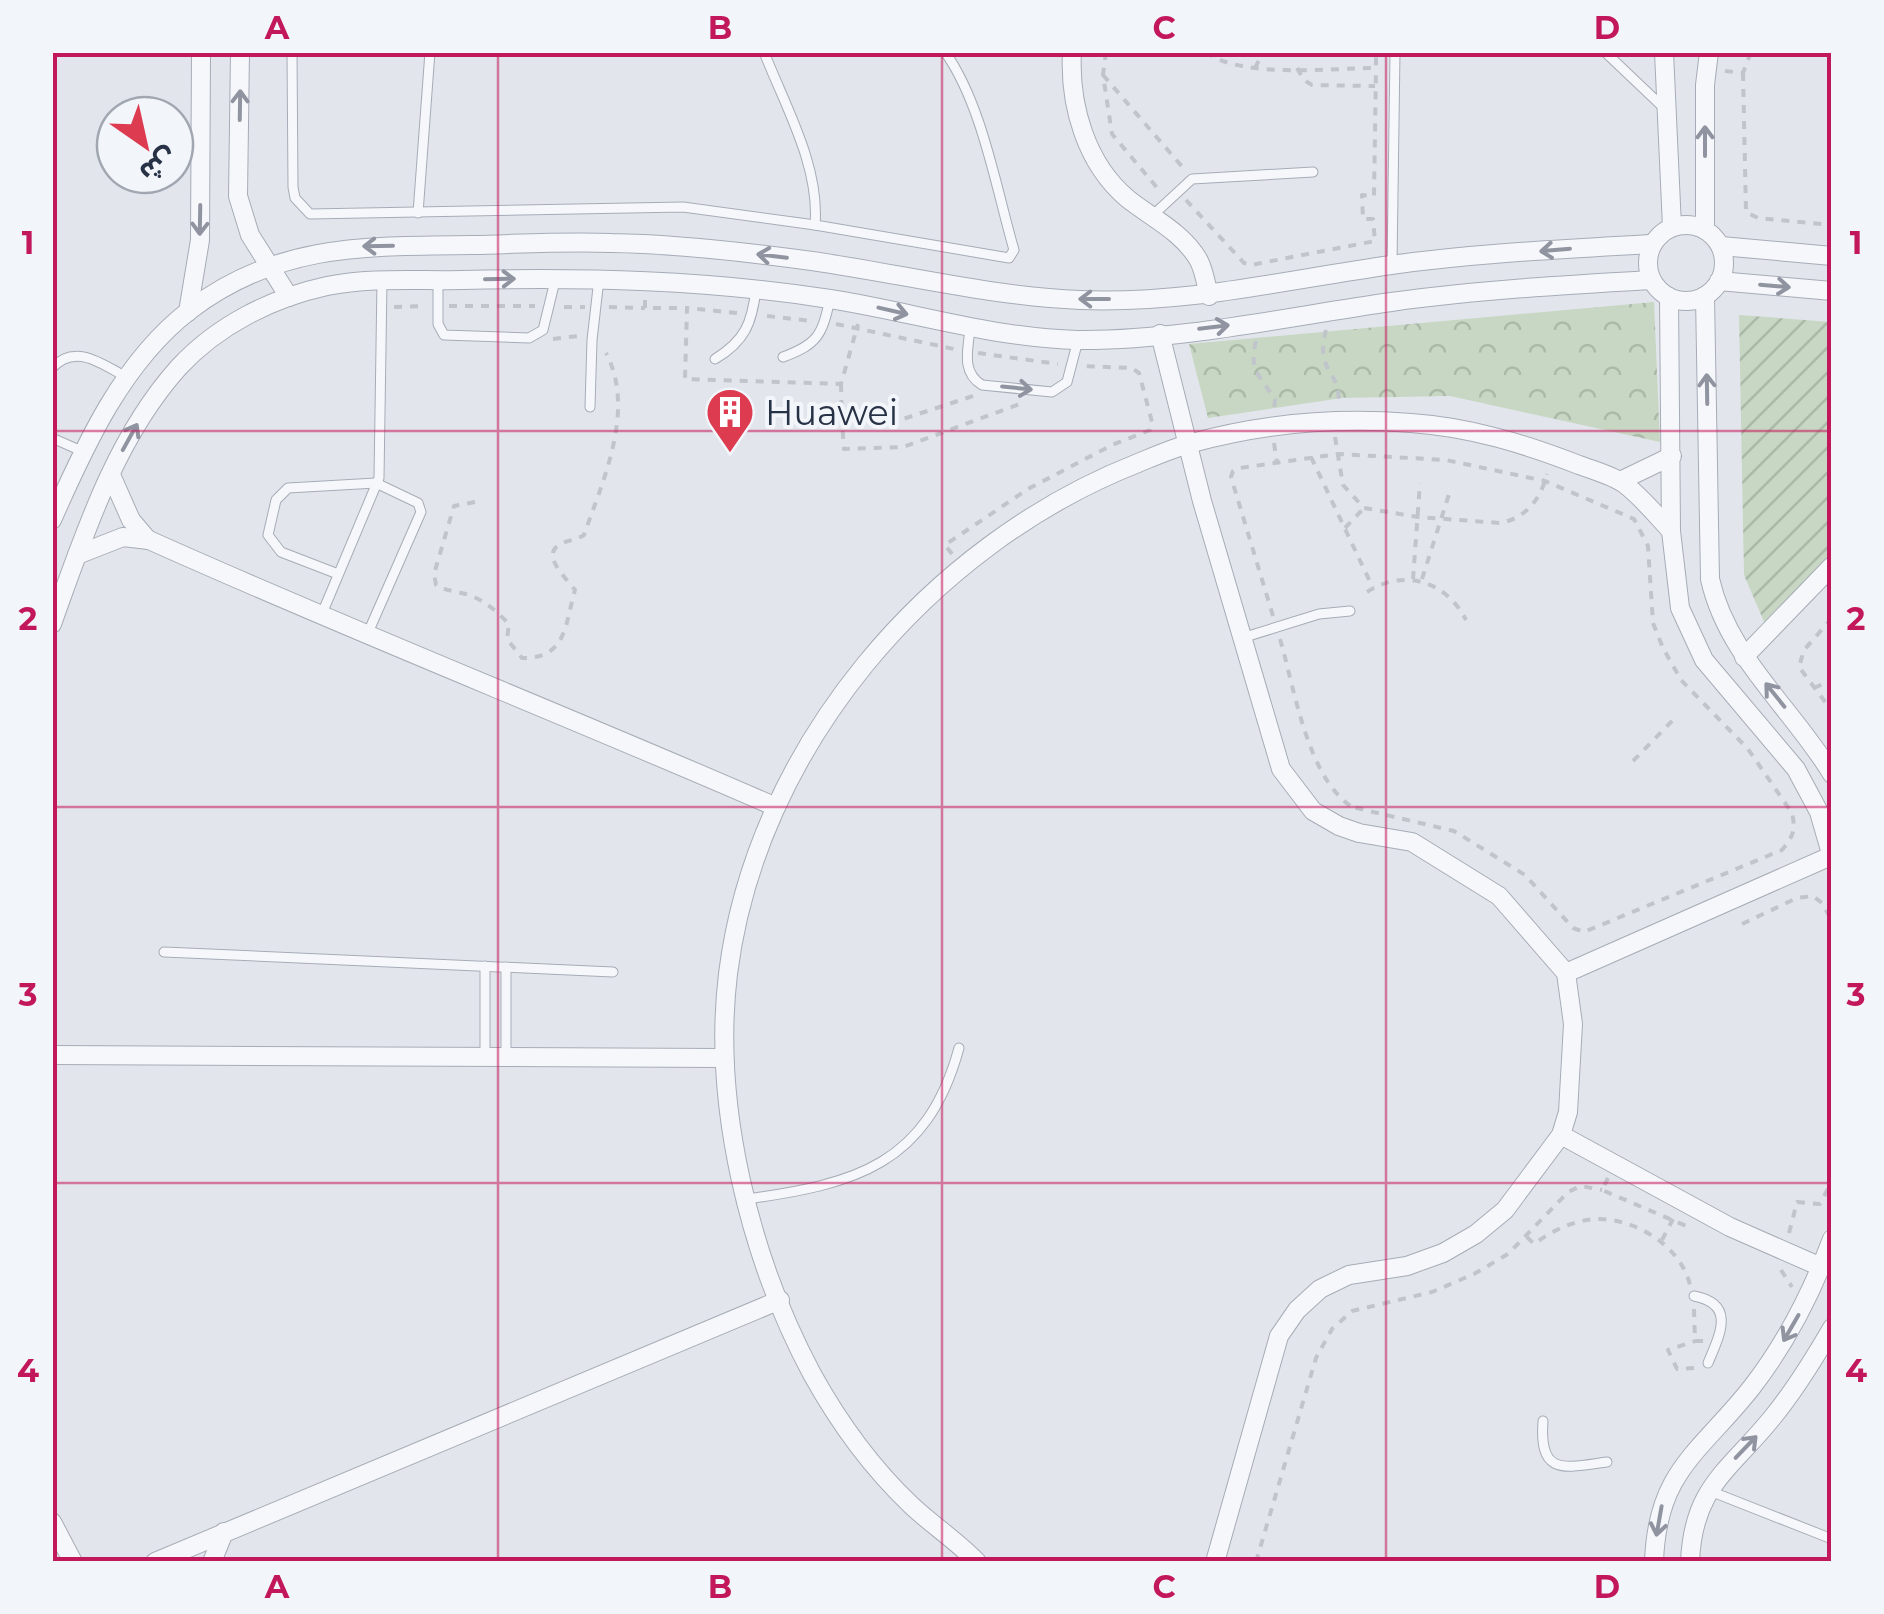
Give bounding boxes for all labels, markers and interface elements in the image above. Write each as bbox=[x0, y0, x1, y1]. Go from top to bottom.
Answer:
text: A bbox=[264, 8, 290, 47]
text: B bbox=[708, 8, 732, 47]
text: C bbox=[1152, 8, 1176, 47]
text: D bbox=[1594, 8, 1620, 47]
one-way arrow bbox=[230, 89, 249, 121]
north arrow bbox=[95, 95, 195, 195]
one-way arrow bbox=[1696, 126, 1714, 158]
text: ش bbox=[134, 141, 184, 191]
one-way arrow bbox=[191, 203, 210, 235]
text: 1 bbox=[22, 223, 34, 262]
text: 1 bbox=[1850, 223, 1862, 262]
one-way arrow bbox=[362, 236, 394, 256]
one-way arrow bbox=[1540, 240, 1572, 259]
one-way arrow bbox=[756, 247, 788, 265]
one-way arrow bbox=[484, 270, 516, 288]
one-way arrow bbox=[1759, 277, 1791, 296]
one-way arrow bbox=[1078, 290, 1110, 308]
one-way arrow bbox=[876, 303, 908, 322]
one-way arrow bbox=[1198, 317, 1230, 336]
one-way arrow bbox=[1697, 373, 1716, 405]
one-way arrow bbox=[1000, 379, 1032, 398]
building icon: Huawei bbox=[704, 386, 756, 454]
place label: Huawei bbox=[765, 391, 898, 434]
one-way arrow bbox=[121, 423, 141, 452]
text: 2 bbox=[19, 599, 37, 638]
text: 2 bbox=[1847, 599, 1865, 638]
one-way arrow bbox=[1764, 682, 1786, 708]
text: 3 bbox=[18, 975, 37, 1014]
text: 3 bbox=[1846, 975, 1865, 1014]
one-way arrow bbox=[1781, 1314, 1801, 1342]
text: 4 bbox=[17, 1351, 39, 1390]
text: 4 bbox=[1845, 1351, 1867, 1390]
one-way arrow bbox=[1734, 1436, 1758, 1460]
one-way arrow bbox=[1649, 1504, 1668, 1537]
text: A bbox=[264, 1567, 290, 1606]
text: B bbox=[708, 1567, 732, 1606]
text: C bbox=[1152, 1567, 1176, 1606]
text: D bbox=[1594, 1567, 1620, 1606]

